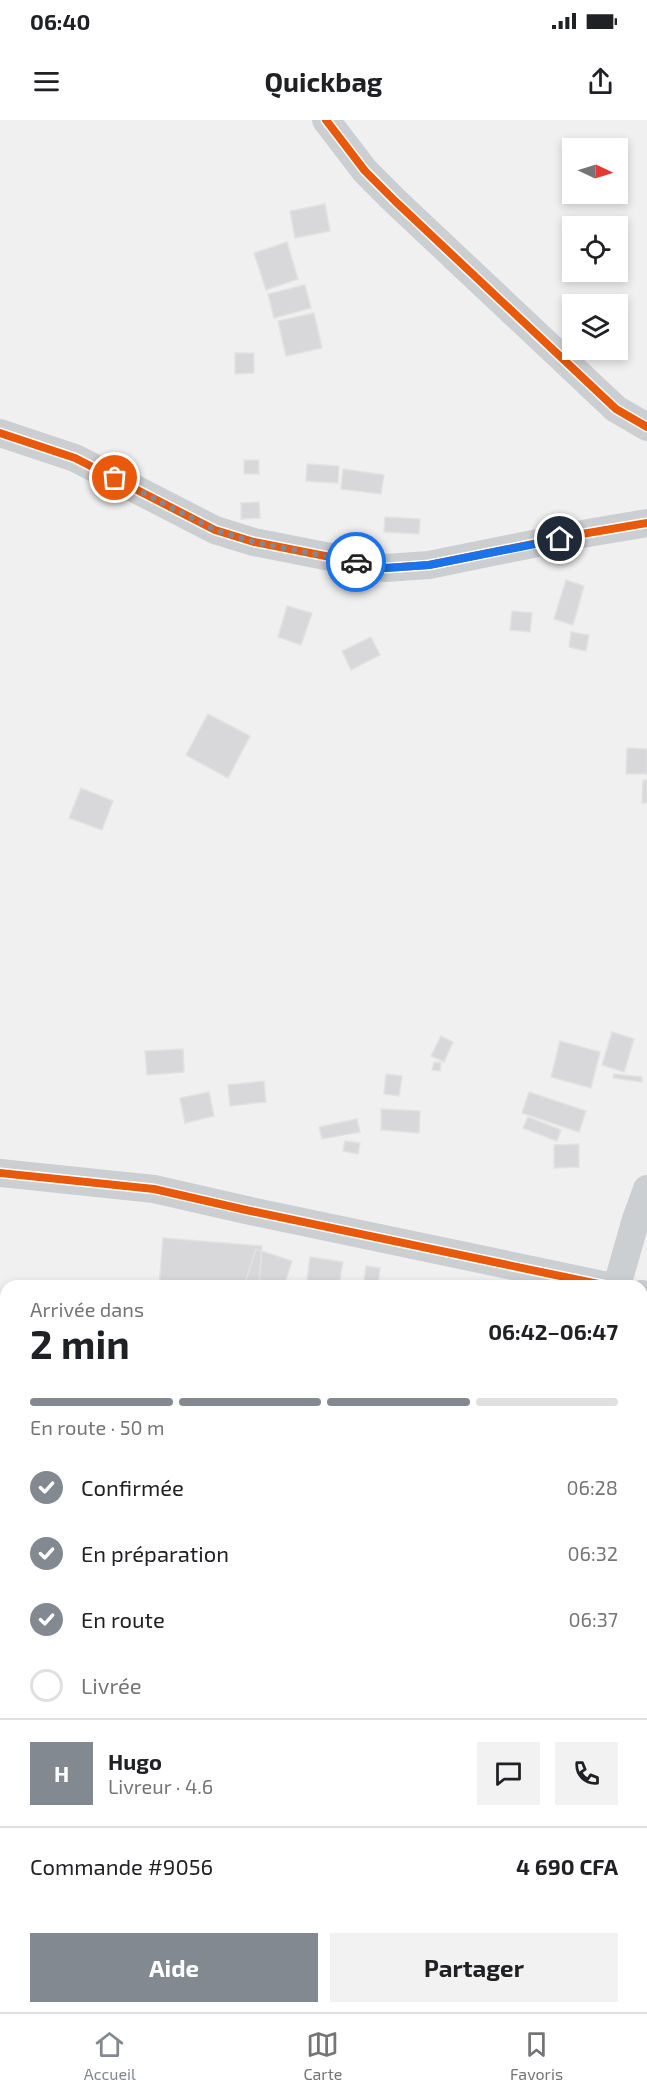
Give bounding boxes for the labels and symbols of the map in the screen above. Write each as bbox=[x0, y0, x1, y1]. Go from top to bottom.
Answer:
north arrow bbox=[562, 138, 628, 204]
pin bbox=[89, 452, 140, 503]
pin bbox=[534, 513, 585, 564]
courier bbox=[326, 532, 386, 592]

